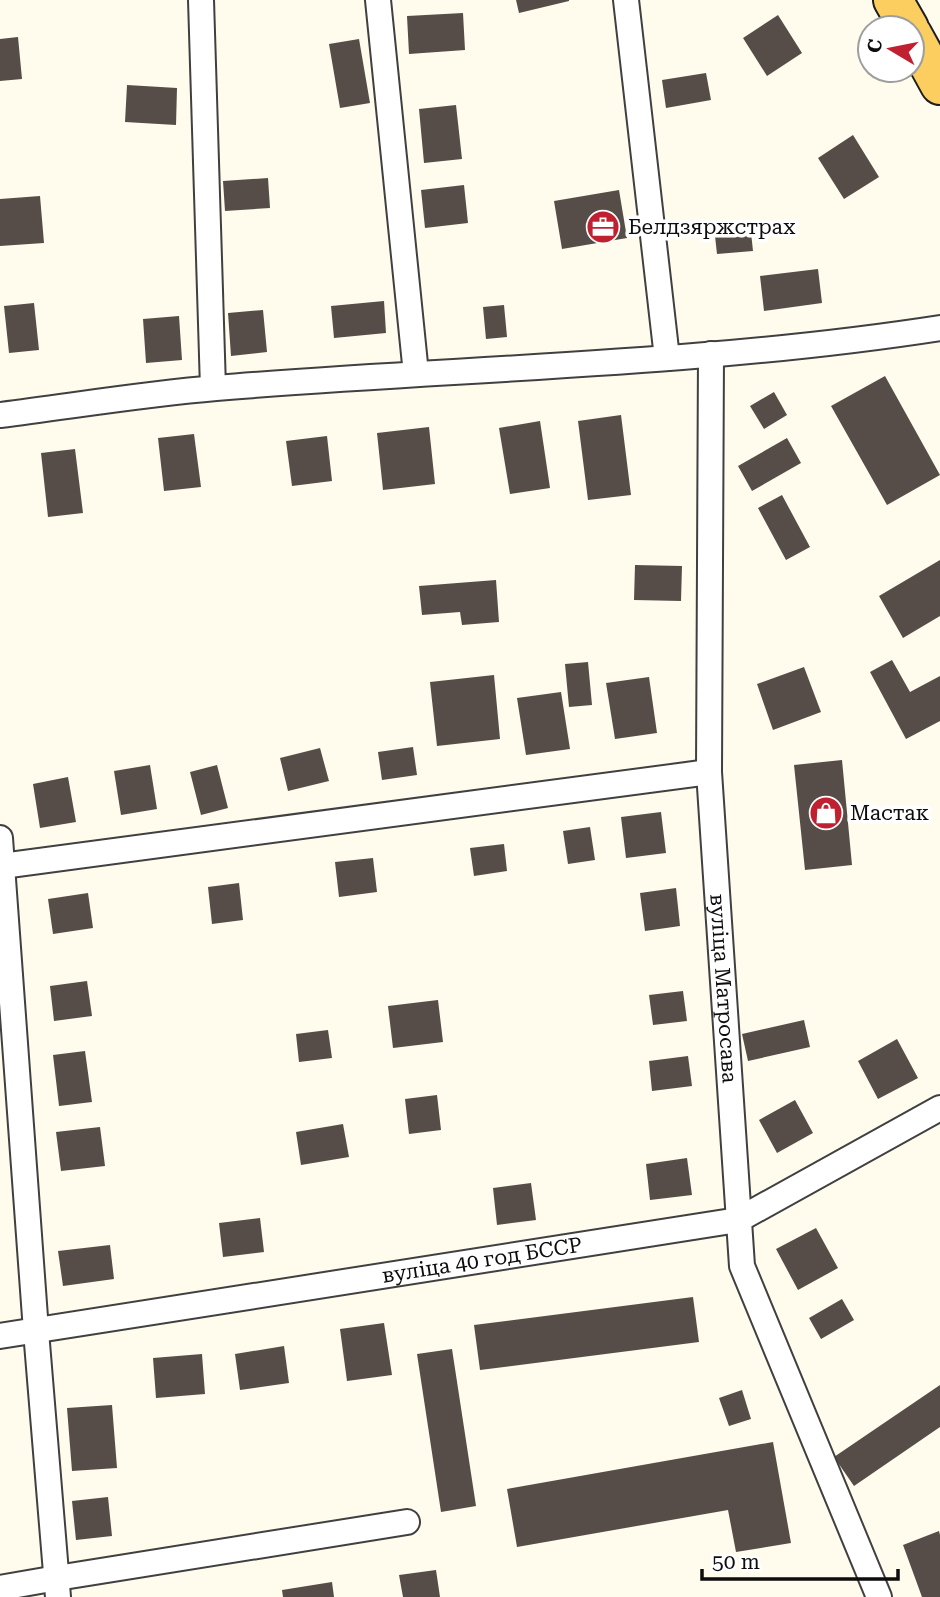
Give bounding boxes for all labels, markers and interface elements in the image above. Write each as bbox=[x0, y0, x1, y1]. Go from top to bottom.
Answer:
north arrow bbox=[856, 14, 926, 84]
text: С bbox=[862, 38, 887, 55]
office icon: Белдзяржстрах bbox=[584, 208, 622, 246]
place label: Белдзяржстрах bbox=[628, 215, 795, 239]
shop icon: Мастак bbox=[807, 794, 845, 832]
place label: Мастак bbox=[850, 801, 929, 825]
street label: вуліца Матросава bbox=[705, 893, 742, 1085]
street label: вуліца 40 год БССР bbox=[380, 1233, 584, 1288]
scale bar bbox=[702, 1538, 898, 1582]
text: 50 m bbox=[712, 1550, 760, 1574]

